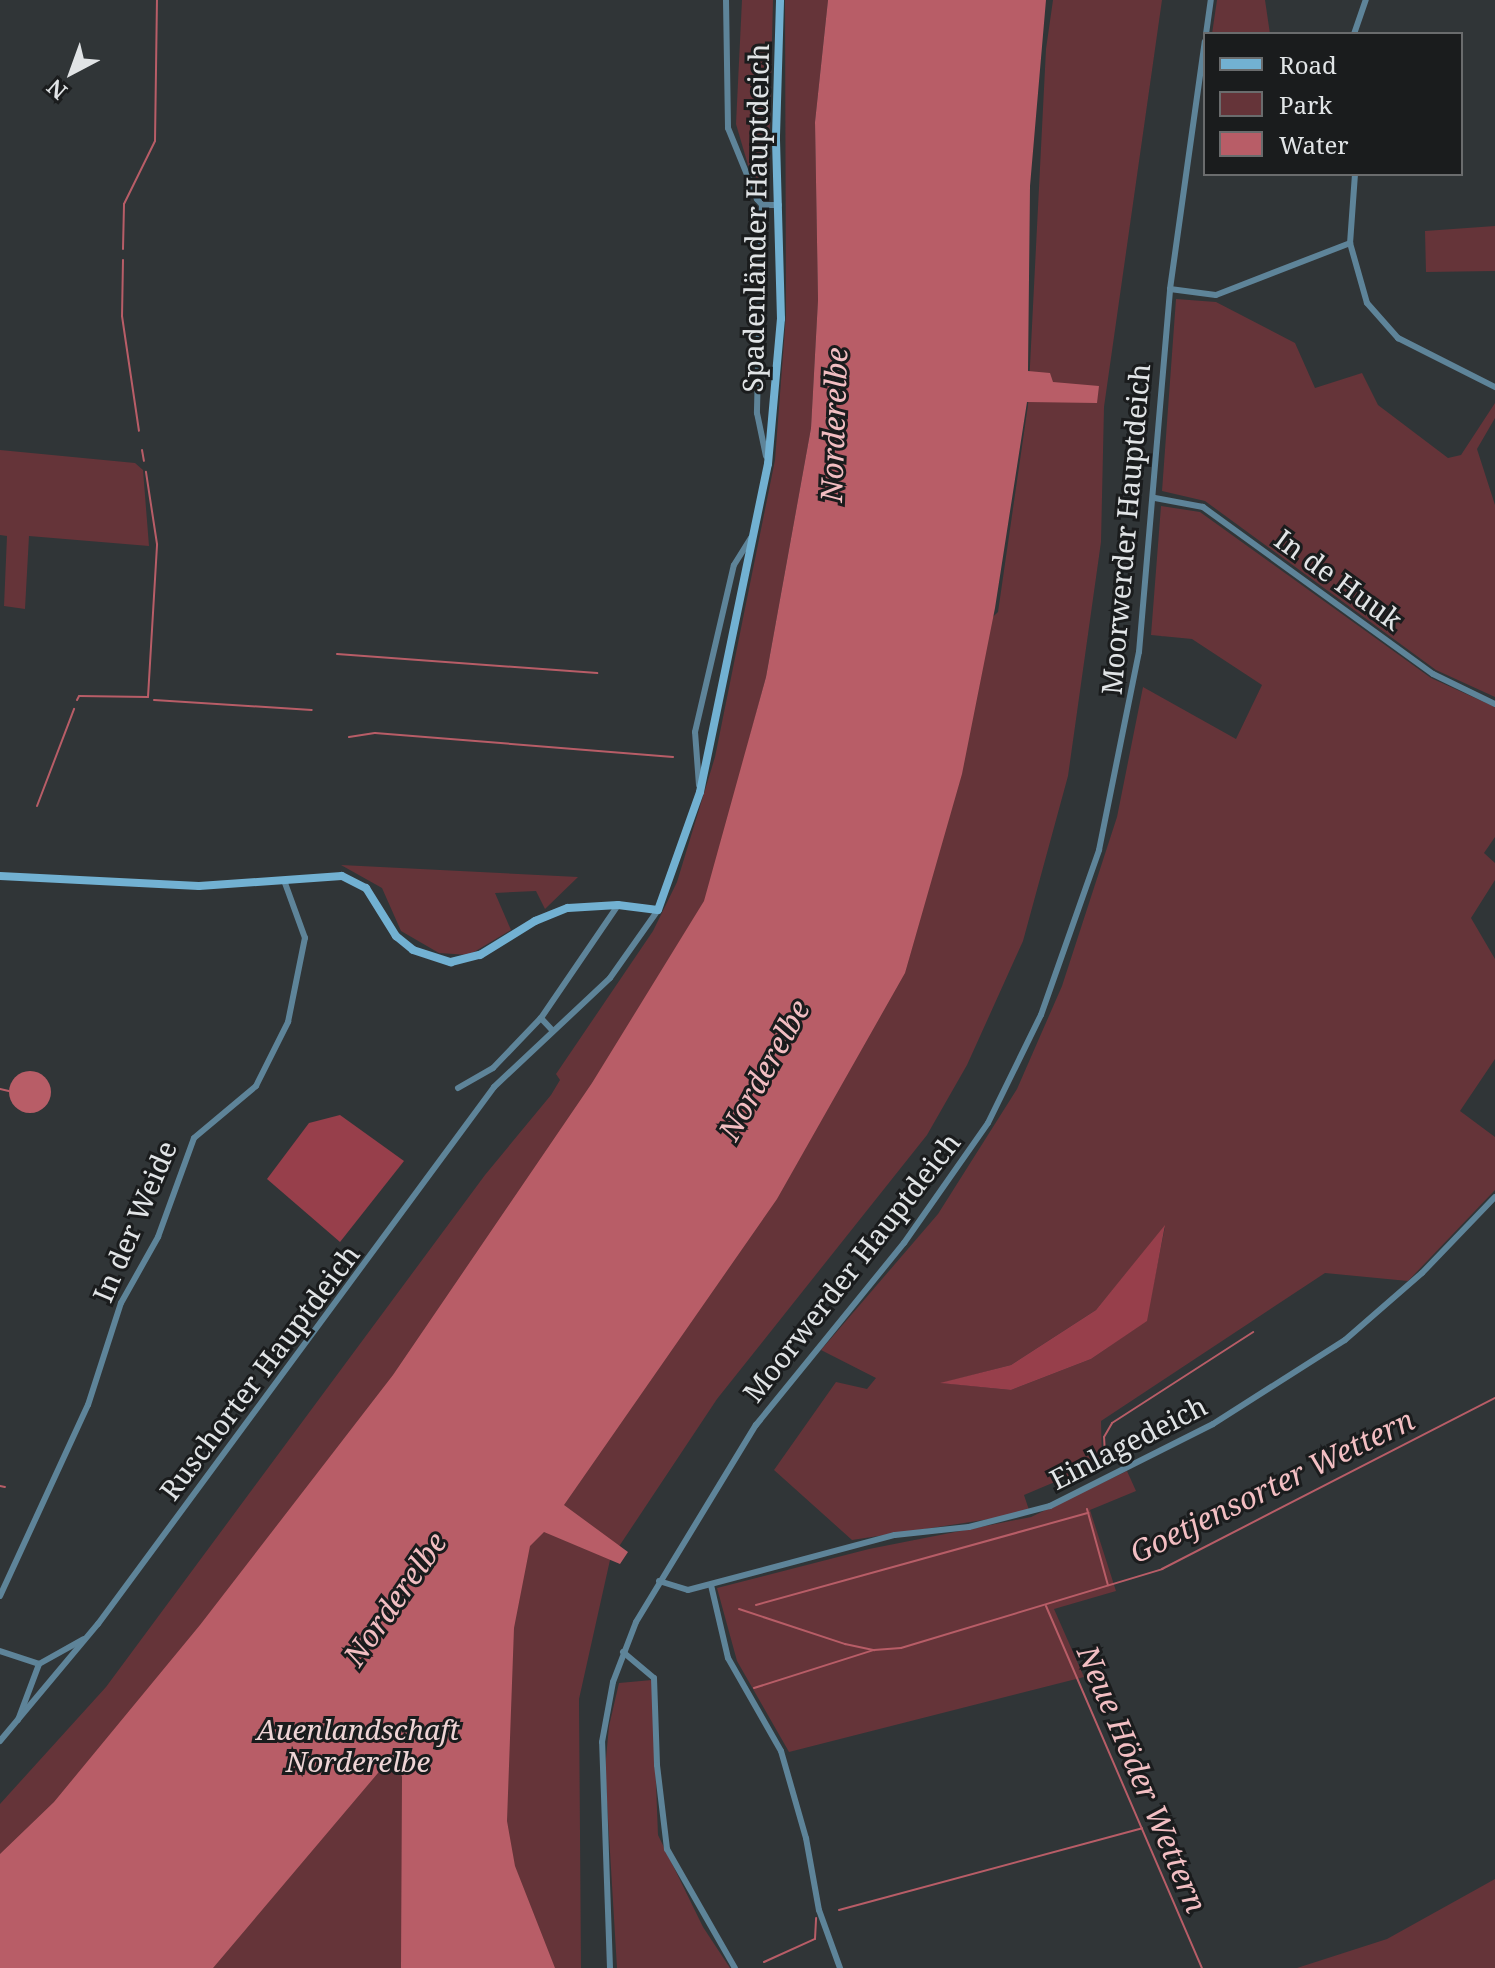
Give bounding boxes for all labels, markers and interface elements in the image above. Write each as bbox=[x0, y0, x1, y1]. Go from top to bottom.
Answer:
north arrow bbox=[32, 32, 112, 112]
legend bbox=[1203, 32, 1463, 176]
street label: Spadenländer Hauptdeich bbox=[735, 43, 775, 393]
text: Road bbox=[1279, 48, 1337, 81]
text: N bbox=[40, 73, 73, 107]
text: Park bbox=[1279, 88, 1332, 121]
text: Water bbox=[1279, 128, 1349, 161]
water label: Norderelbe bbox=[813, 347, 855, 503]
street label: Moorwerder Hauptdeich bbox=[1094, 362, 1156, 696]
street label: In de Huuk bbox=[1269, 522, 1409, 636]
water label: Norderelbe bbox=[711, 994, 817, 1146]
street label: Moorwerder Hauptdeich bbox=[736, 1126, 966, 1408]
street label: In der Weide bbox=[85, 1135, 183, 1307]
street label: Ruschorter Hauptdeich bbox=[152, 1238, 366, 1506]
street label: Einlagedeich bbox=[1044, 1388, 1212, 1496]
water label: Goetjensorter Wettern bbox=[1124, 1401, 1420, 1571]
water label: Norderelbe bbox=[336, 1525, 454, 1673]
water label: Neue Höder Wettern bbox=[1069, 1640, 1215, 1918]
park label: Auenlandschaft Norderelbe bbox=[256, 1712, 460, 1778]

